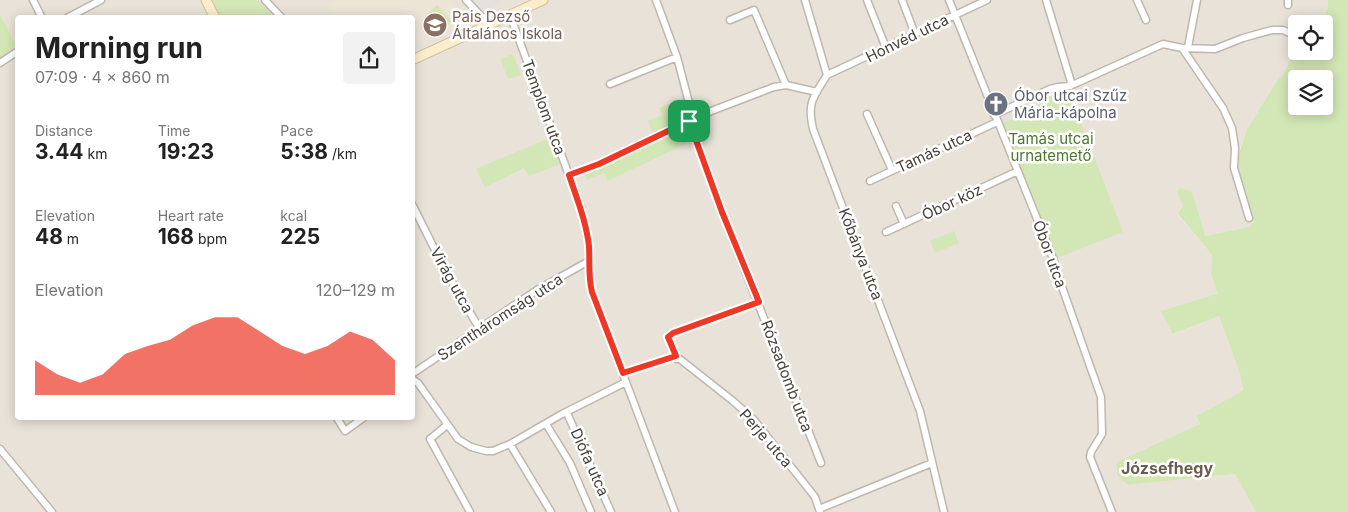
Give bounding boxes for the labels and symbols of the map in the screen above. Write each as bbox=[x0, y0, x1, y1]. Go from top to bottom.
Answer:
place label: Pais Dezső Általános Iskola bbox=[452, 7, 563, 43]
street label: Honvéd utca bbox=[862, 10, 952, 66]
school or university icon: Pais Dezső Általános Iskola bbox=[422, 12, 448, 38]
street label: Templom utca bbox=[518, 57, 570, 157]
place label: Óbor utcai Szűz Mária-kápolna bbox=[1014, 86, 1127, 122]
church icon: Óbor utcai Szűz Mária-kápolna bbox=[983, 91, 1009, 117]
pin bbox=[668, 100, 710, 142]
street label: Tamás utca bbox=[893, 125, 975, 177]
park label: Tamás utcai urnatemető bbox=[1008, 129, 1094, 165]
street label: Óbor köz bbox=[919, 180, 985, 224]
street label: Kőbánya utca bbox=[835, 205, 887, 303]
street label: Óbor utca bbox=[1029, 218, 1071, 290]
street label: Virág utca bbox=[426, 244, 478, 316]
street label: Szentháromság utca bbox=[434, 269, 566, 365]
street label: Rózsadomb utca bbox=[757, 317, 817, 435]
street label: Perje utca bbox=[735, 405, 797, 471]
street label: Diófa utca bbox=[567, 425, 613, 499]
district label: Józsefhegy bbox=[1121, 458, 1213, 478]

